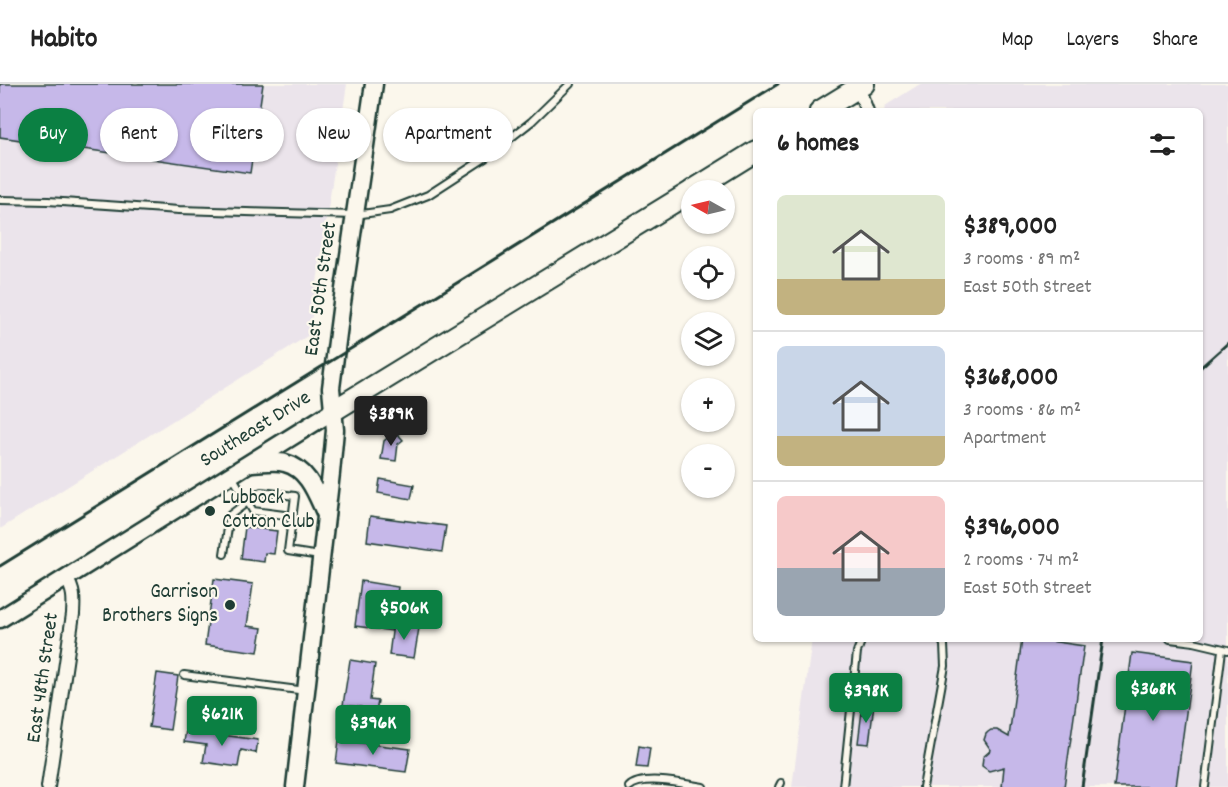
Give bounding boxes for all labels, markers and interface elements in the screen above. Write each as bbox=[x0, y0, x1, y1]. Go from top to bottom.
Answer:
text: Habito bbox=[30, 21, 98, 61]
text: Map bbox=[1002, 26, 1033, 56]
text: Layers bbox=[1066, 26, 1119, 56]
text: Share bbox=[1152, 26, 1198, 56]
chip: Buy bbox=[18, 108, 88, 162]
chip: Rent bbox=[100, 108, 178, 162]
chip: Filters bbox=[190, 108, 284, 162]
chip: New bbox=[296, 108, 371, 162]
chip: Apartment bbox=[383, 108, 513, 162]
text: 6 homes bbox=[777, 126, 859, 163]
icon: filters bbox=[1146, 128, 1179, 161]
north arrow bbox=[681, 180, 735, 234]
map controls bbox=[681, 180, 735, 498]
text: $389,000 bbox=[963, 209, 1058, 246]
icon: home bbox=[825, 219, 897, 291]
street label: East 50th Street bbox=[298, 220, 346, 358]
button: locate bbox=[681, 246, 735, 300]
text: 3 rooms · 89 m² bbox=[963, 246, 1080, 274]
text: East 50th Street bbox=[963, 274, 1092, 302]
button: layers bbox=[681, 312, 735, 366]
text: $368,000 bbox=[963, 360, 1058, 397]
icon: home bbox=[825, 370, 897, 442]
button: + bbox=[681, 378, 735, 432]
street label: Southeast Drive bbox=[195, 384, 317, 476]
pin: $389K bbox=[349, 396, 433, 447]
text: 3 rooms · 86 m² bbox=[963, 397, 1081, 425]
text: $389K bbox=[368, 401, 414, 429]
text: Apartment bbox=[963, 425, 1046, 453]
button: − bbox=[681, 444, 735, 498]
place label: Lubbock Cotton Club bbox=[222, 484, 315, 538]
marker: Lubbock Cotton Club bbox=[203, 504, 217, 518]
text: $396,000 bbox=[963, 510, 1060, 547]
icon: home bbox=[825, 520, 897, 592]
text: 2 rooms · 74 m² bbox=[963, 547, 1079, 575]
text: East 50th Street bbox=[963, 575, 1092, 603]
place label: Garrison Brothers Signs bbox=[102, 578, 218, 632]
pin: $506K bbox=[362, 590, 446, 641]
text: $506K bbox=[379, 595, 429, 623]
marker: Garrison Brothers Signs bbox=[223, 598, 237, 612]
street label: East 48th Street bbox=[20, 611, 68, 745]
pin: $368K bbox=[1111, 671, 1195, 722]
pin: $398K bbox=[824, 673, 908, 724]
text: $368K bbox=[1130, 676, 1176, 704]
text: $398K bbox=[843, 678, 889, 706]
pin: $621K bbox=[180, 696, 264, 747]
text: $621K bbox=[201, 701, 243, 729]
pin: $396K bbox=[331, 705, 415, 756]
text: $396K bbox=[349, 710, 397, 738]

